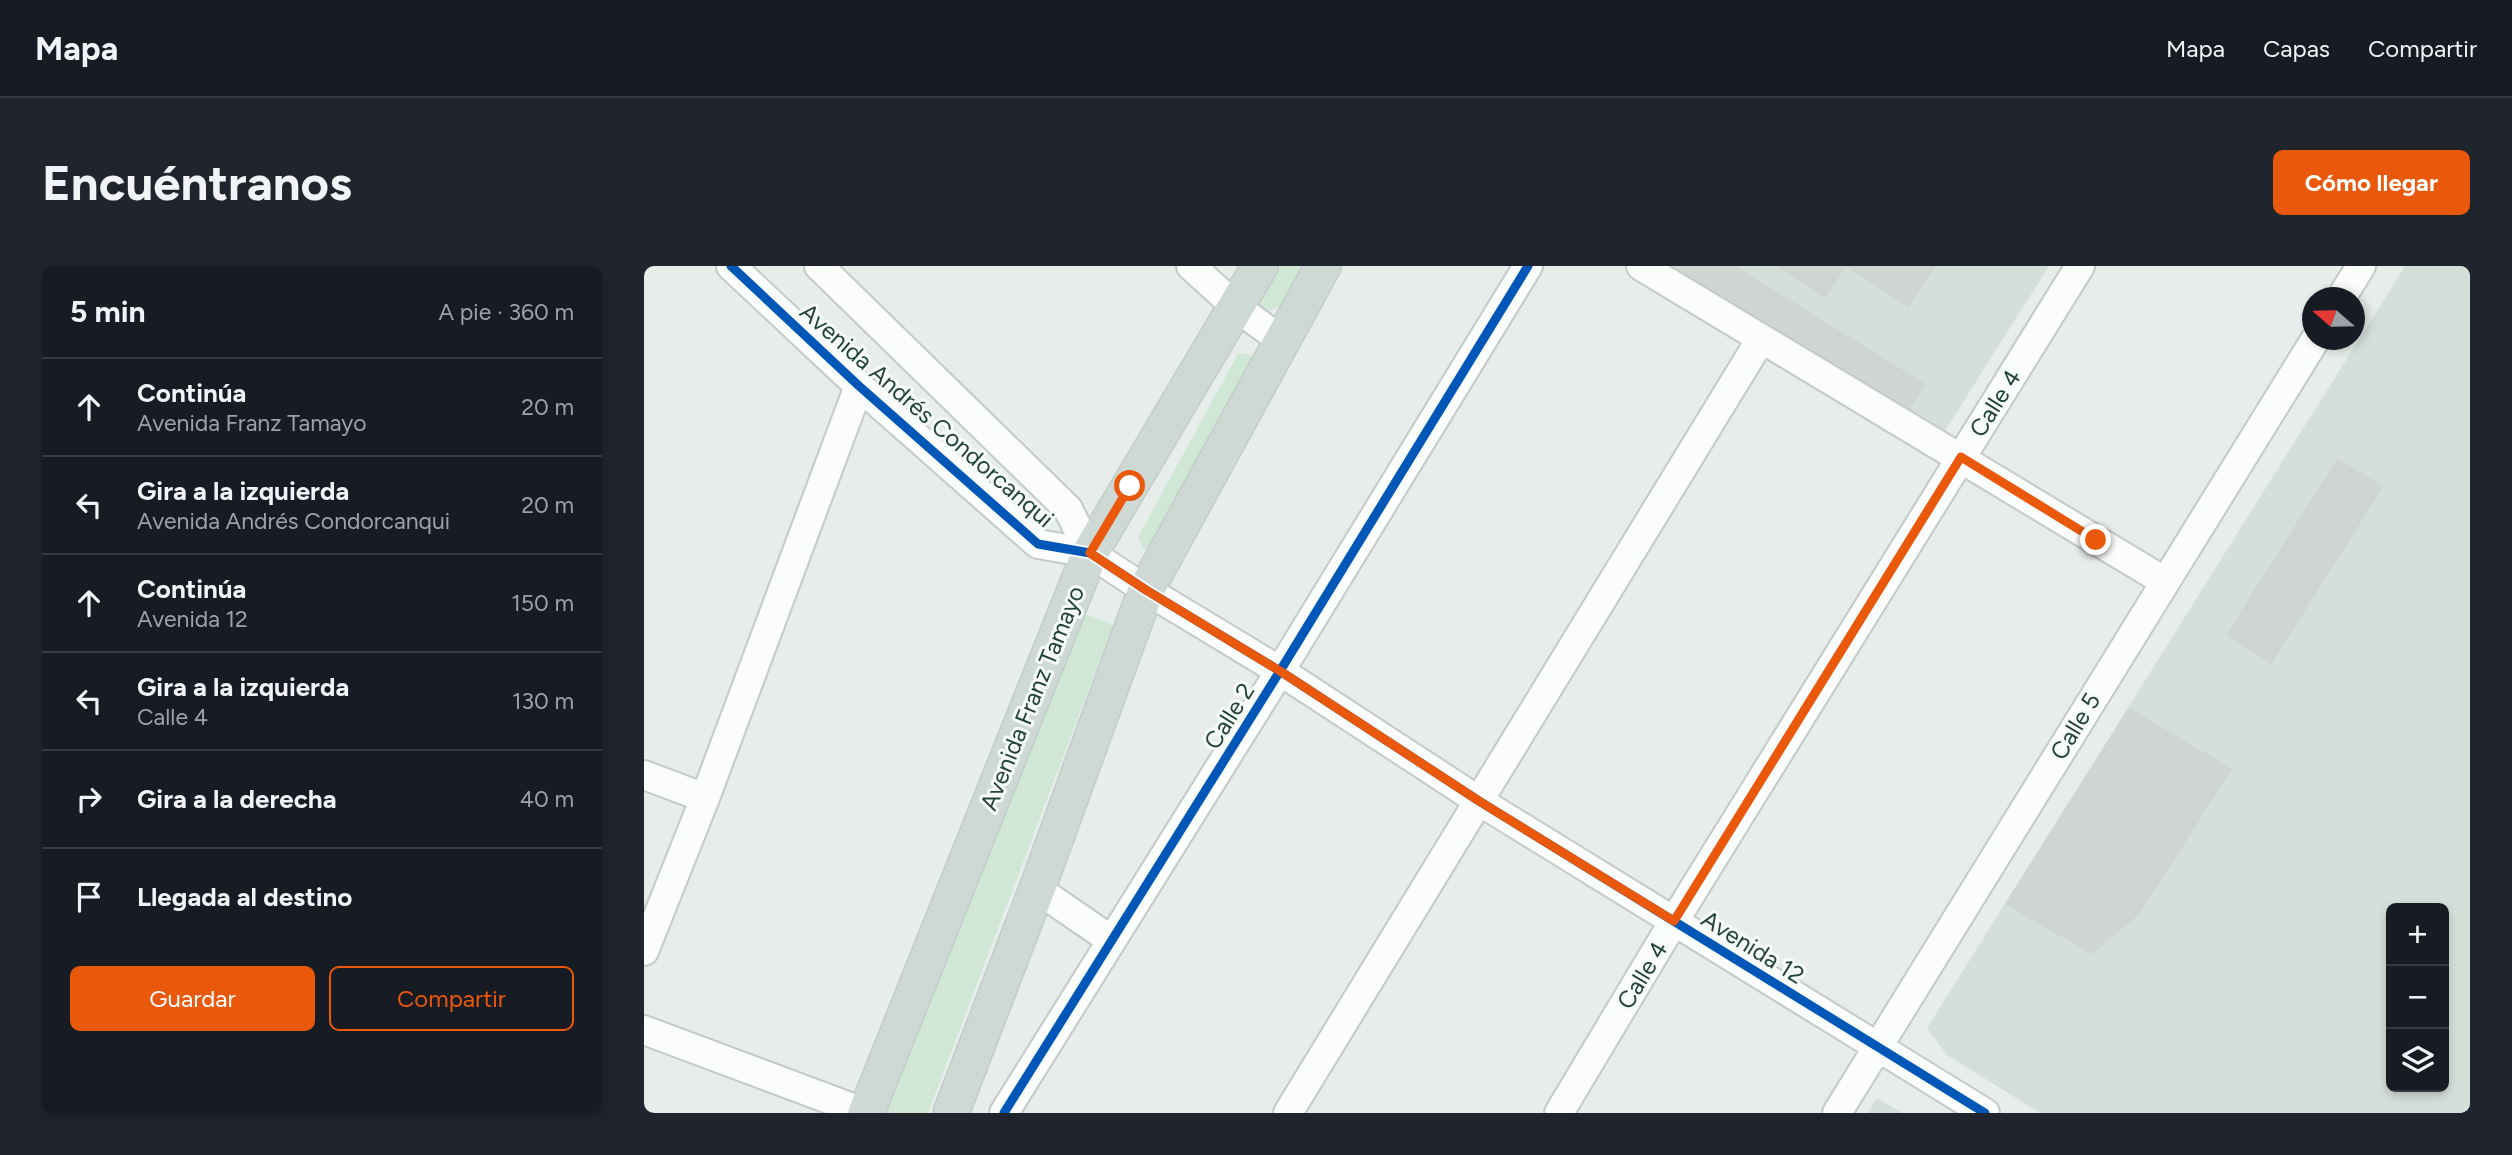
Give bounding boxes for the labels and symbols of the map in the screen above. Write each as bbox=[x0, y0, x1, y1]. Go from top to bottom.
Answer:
north arrow bbox=[2302, 287, 2365, 350]
street label: Avenida Andrés Condorcanqui bbox=[794, 297, 1060, 533]
street label: Calle 4 bbox=[1963, 364, 2027, 442]
route start bbox=[1114, 470, 1145, 501]
route end bbox=[2080, 524, 2111, 555]
street label: Avenida Franz Tamayo bbox=[974, 582, 1090, 814]
street label: Calle 2 bbox=[1197, 678, 1261, 754]
street label: Calle 5 bbox=[2044, 687, 2106, 765]
street label: Avenida 12 bbox=[1696, 904, 1810, 990]
street label: Calle 4 bbox=[1611, 936, 1674, 1014]

